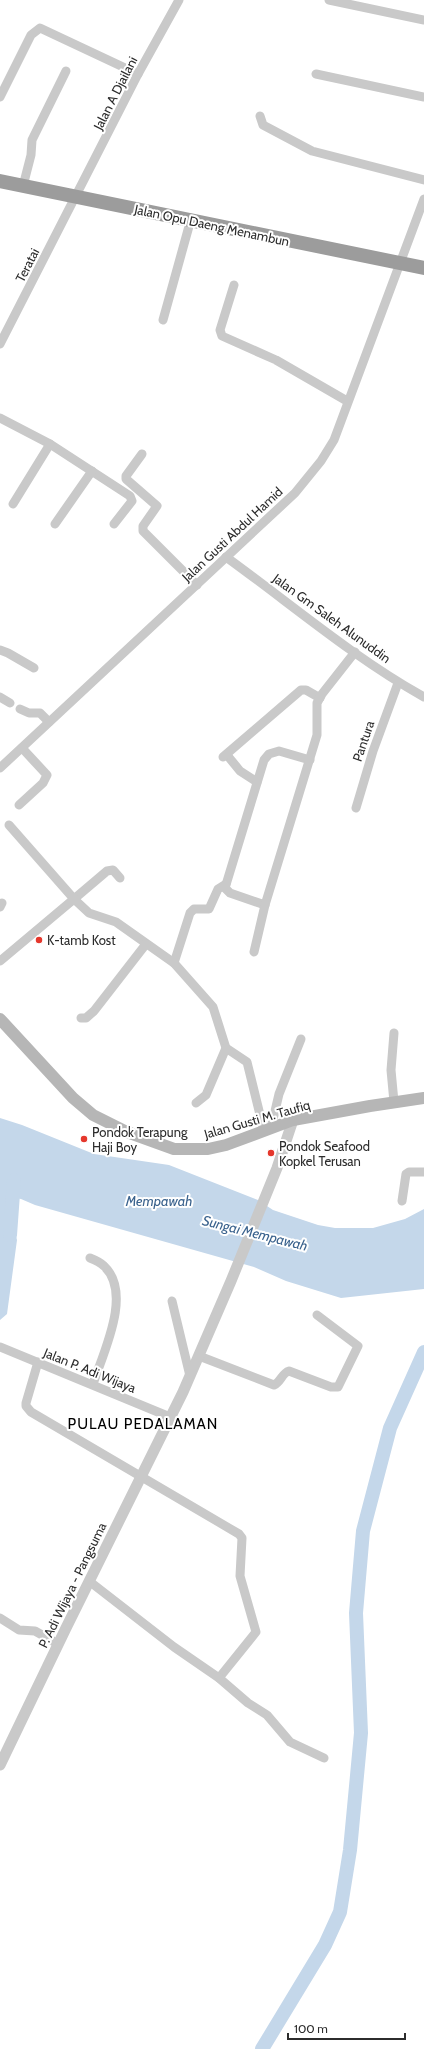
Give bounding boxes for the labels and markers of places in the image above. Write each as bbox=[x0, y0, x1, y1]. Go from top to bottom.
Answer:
place label: K-tamb Kost bbox=[47, 932, 116, 948]
marker: K-tamb Kost bbox=[34, 935, 44, 945]
place label: Pondok Terapung Haji Boy bbox=[92, 1124, 188, 1156]
marker: Pondok Terapung Haji Boy bbox=[79, 1134, 89, 1144]
place label: Pondok Seafood Kopkel Terusan bbox=[279, 1138, 370, 1169]
marker: Pondok Seafood Kopkel Terusan bbox=[266, 1148, 276, 1158]

